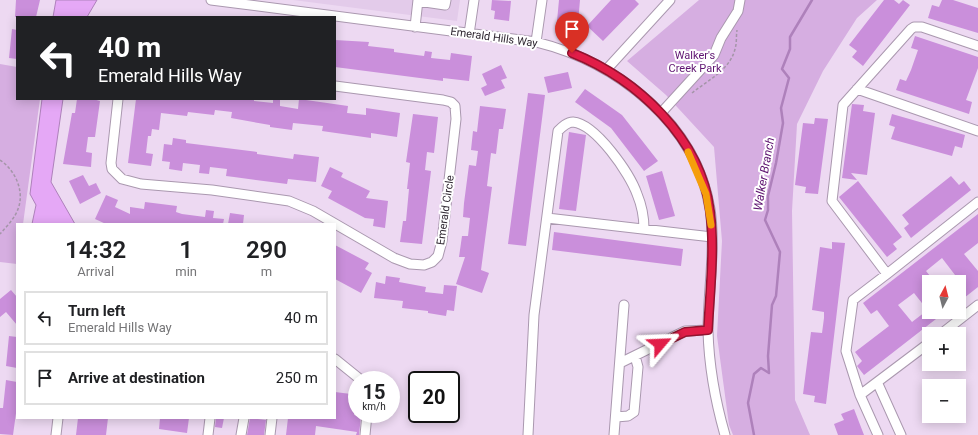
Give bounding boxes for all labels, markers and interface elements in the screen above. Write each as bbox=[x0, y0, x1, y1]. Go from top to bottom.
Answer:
pin bbox=[555, 12, 589, 53]
icon: arrive bbox=[561, 18, 583, 40]
street label: Emerald Hills Way bbox=[450, 25, 539, 50]
text: 40 m bbox=[98, 31, 161, 64]
icon: left bbox=[32, 32, 84, 84]
park label: Walker's Creek Park bbox=[669, 49, 722, 75]
text: Emerald Hills Way bbox=[98, 65, 242, 86]
water label: Walker Branch bbox=[751, 136, 777, 212]
street label: Emerald Circle bbox=[434, 174, 457, 246]
text: 14:32 bbox=[65, 236, 126, 264]
text: 1 bbox=[179, 236, 193, 264]
text: 290 bbox=[246, 236, 287, 264]
text: Arrival bbox=[77, 264, 114, 279]
text: min bbox=[175, 264, 197, 279]
text: m bbox=[261, 264, 272, 279]
north arrow bbox=[922, 275, 966, 319]
map controls bbox=[922, 275, 966, 423]
text: Turn left bbox=[68, 302, 125, 320]
icon: left bbox=[34, 307, 56, 329]
text: 40 m bbox=[284, 309, 318, 327]
text: Emerald Hills Way bbox=[68, 320, 172, 335]
position arrow bbox=[639, 323, 681, 365]
button: + bbox=[922, 327, 966, 371]
icon: arrive bbox=[34, 367, 56, 389]
text: Arrive at destination bbox=[68, 369, 205, 387]
text: 250 m bbox=[276, 369, 318, 387]
speed limit sign: 20 bbox=[408, 371, 460, 423]
button: − bbox=[922, 379, 966, 423]
text: 15 bbox=[363, 380, 385, 404]
text: km/h bbox=[362, 401, 386, 412]

